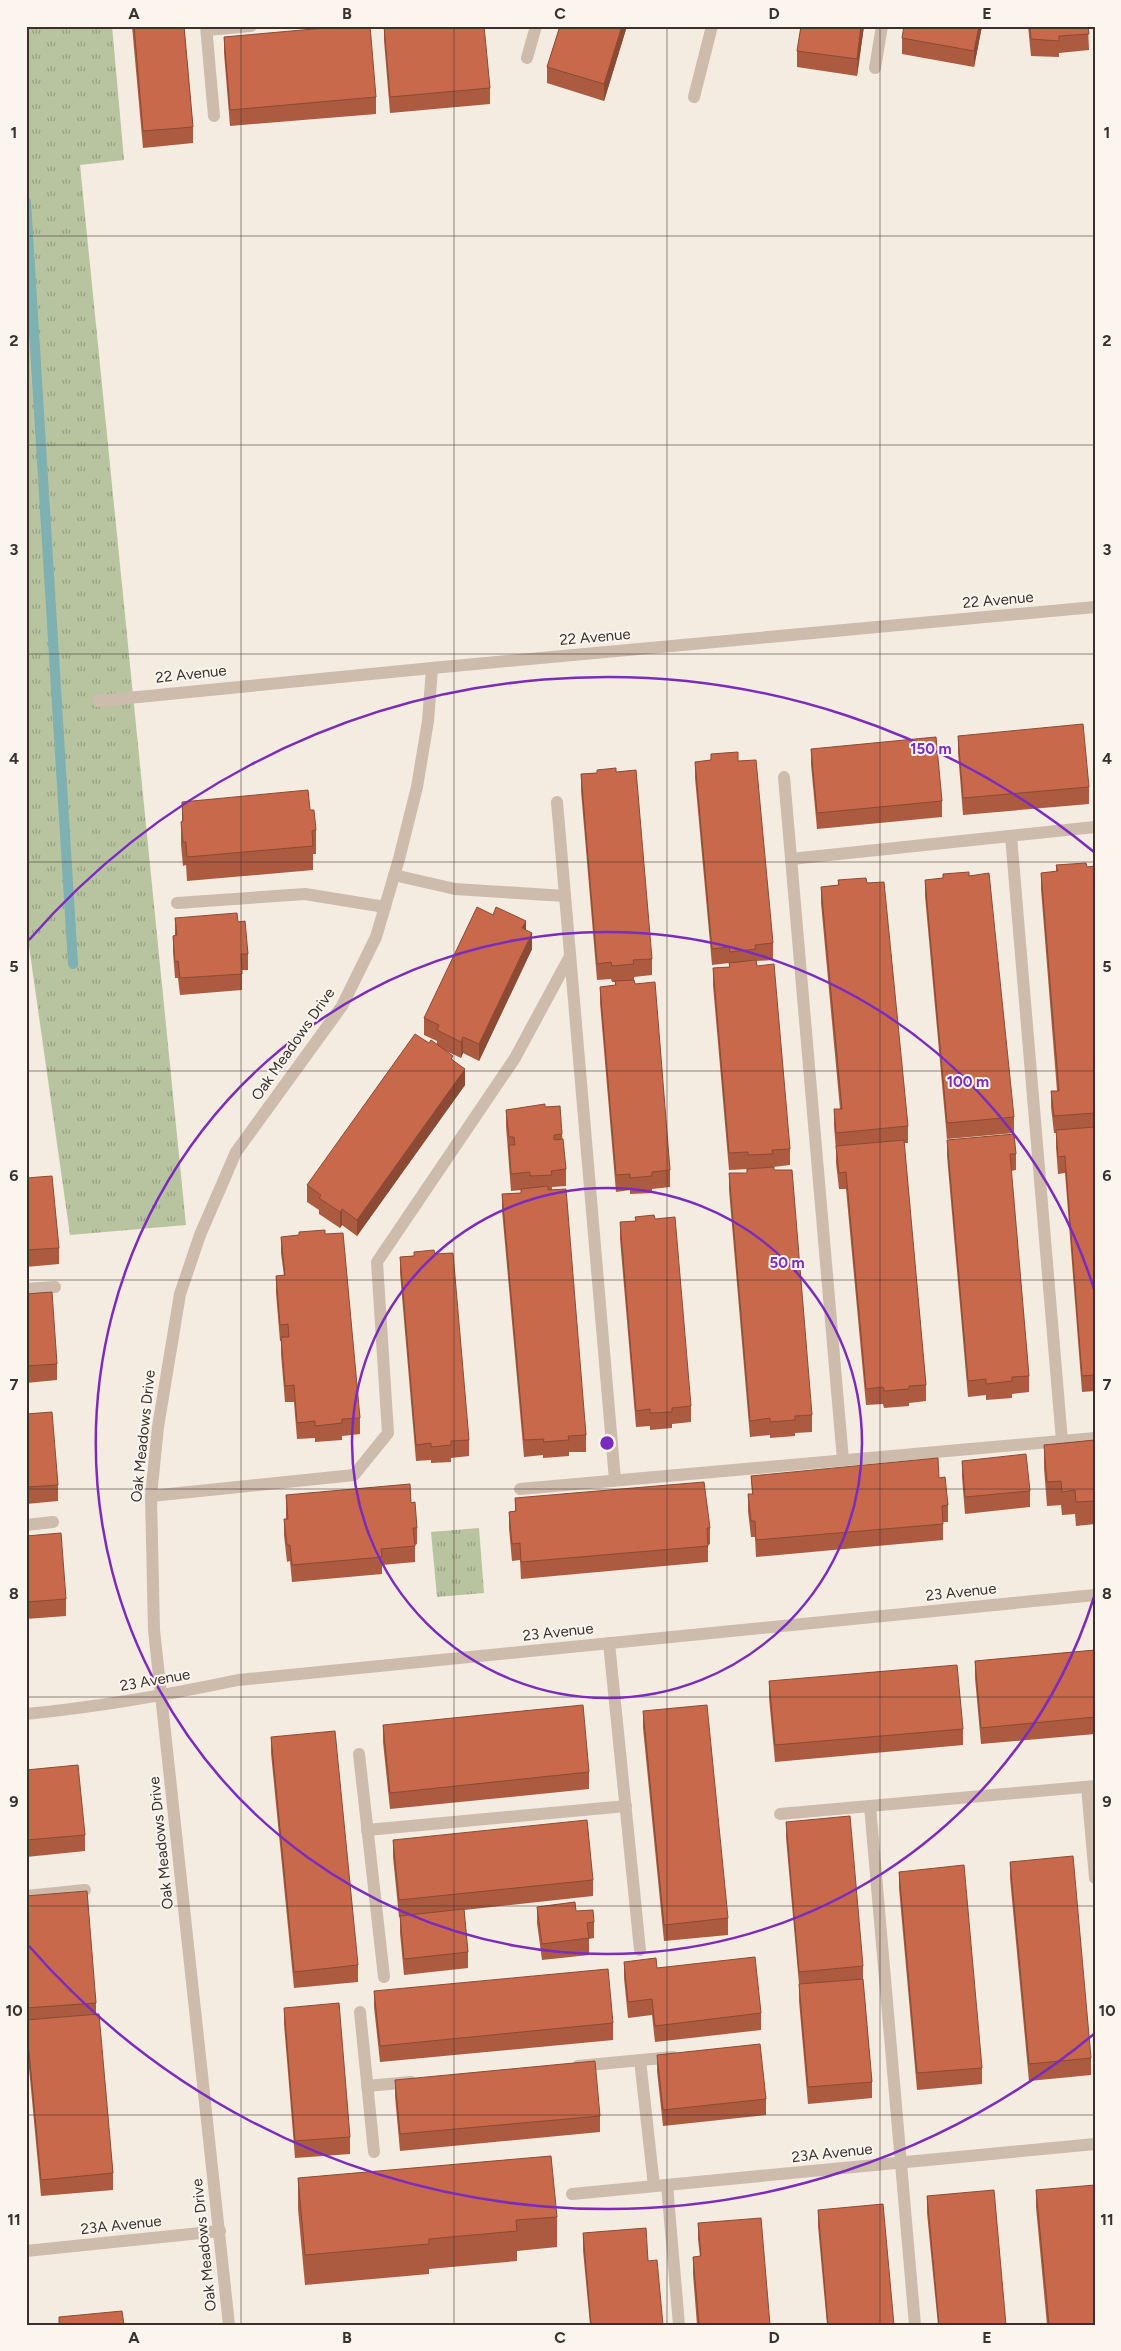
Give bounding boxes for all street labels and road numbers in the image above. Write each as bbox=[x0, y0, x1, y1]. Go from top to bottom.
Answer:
street label: 22 Avenue bbox=[962, 588, 1034, 612]
street label: 22 Avenue bbox=[559, 625, 631, 649]
street label: 22 Avenue bbox=[155, 661, 227, 687]
street label: Oak Meadows Drive bbox=[247, 984, 339, 1104]
street label: Oak Meadows Drive bbox=[127, 1369, 159, 1503]
street label: 23 Avenue bbox=[925, 1579, 997, 1605]
street label: 23 Avenue bbox=[522, 1619, 594, 1645]
street label: 23 Avenue bbox=[118, 1665, 192, 1695]
street label: Oak Meadows Drive bbox=[145, 1776, 177, 1910]
street label: 23A Avenue bbox=[791, 2140, 873, 2166]
street label: Oak Meadows Drive bbox=[188, 2178, 220, 2312]
street label: 23A Avenue bbox=[80, 2212, 162, 2238]

